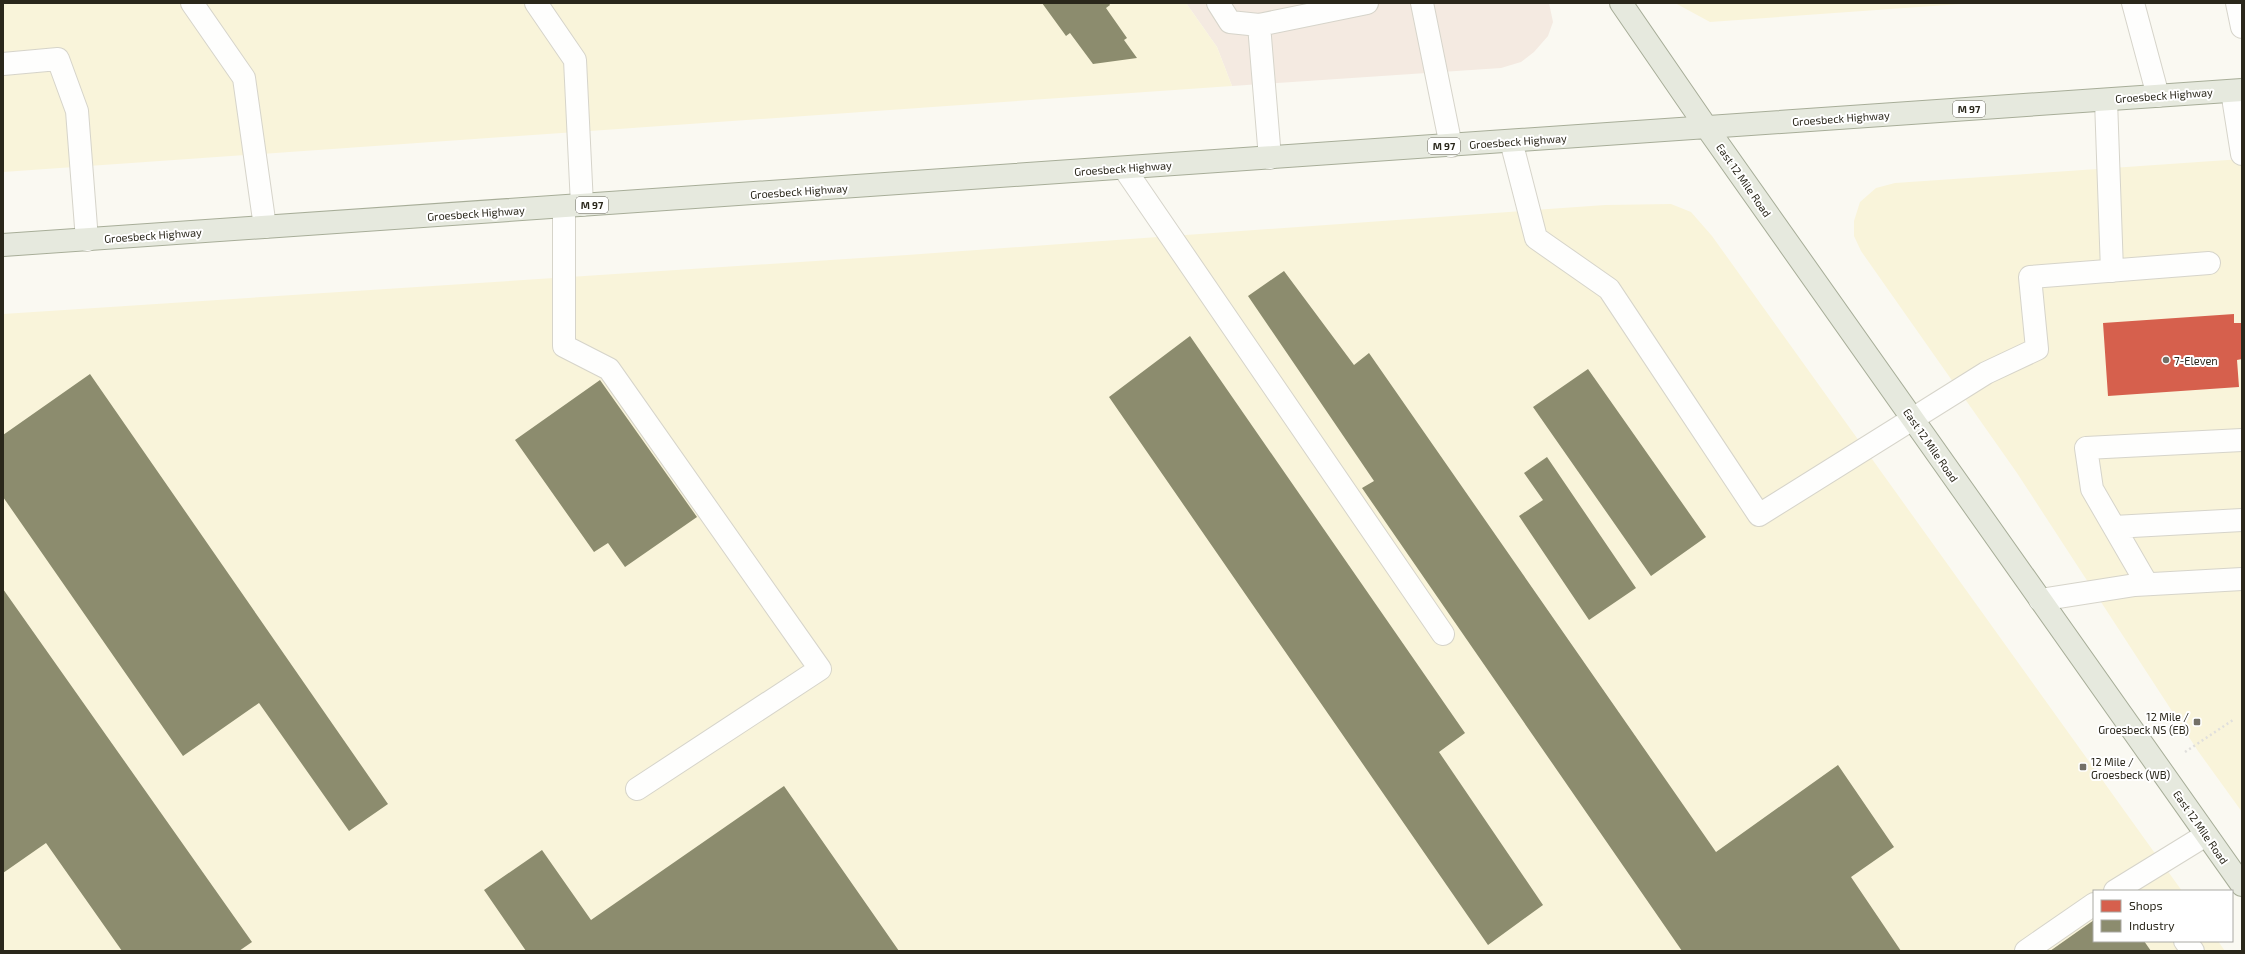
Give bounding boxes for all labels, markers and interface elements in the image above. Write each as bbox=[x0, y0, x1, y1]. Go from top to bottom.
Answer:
street label: Groesbeck Highway bbox=[2115, 85, 2213, 105]
road number: M 97 bbox=[1953, 101, 1985, 117]
street label: Groesbeck Highway bbox=[1792, 108, 1890, 128]
street label: Groesbeck Highway bbox=[1469, 131, 1567, 151]
road number: M 97 bbox=[1428, 138, 1460, 154]
street label: East 12 Mile Road bbox=[1714, 141, 1774, 219]
street label: Groesbeck Highway bbox=[1074, 158, 1172, 178]
street label: Groesbeck Highway bbox=[750, 181, 848, 201]
road number: M 97 bbox=[576, 197, 608, 213]
street label: Groesbeck Highway bbox=[427, 203, 525, 223]
street label: Groesbeck Highway bbox=[104, 225, 202, 245]
place label: 7-Eleven bbox=[2174, 354, 2218, 367]
marker: 7-Eleven bbox=[2161, 355, 2171, 365]
street label: East 12 Mile Road bbox=[1901, 406, 1961, 484]
place label: 12 Mile / Groesbeck NS (EB) bbox=[2098, 710, 2189, 736]
marker: 12 Mile / Groesbeck NS (EB) bbox=[2192, 717, 2202, 727]
place label: 12 Mile / Groesbeck (WB) bbox=[2091, 755, 2170, 781]
marker: 12 Mile / Groesbeck (WB) bbox=[2078, 762, 2088, 772]
street label: East 12 Mile Road bbox=[2171, 788, 2231, 866]
legend bbox=[2093, 890, 2233, 942]
text: Shops bbox=[2129, 898, 2163, 912]
text: Industry bbox=[2129, 918, 2175, 932]

